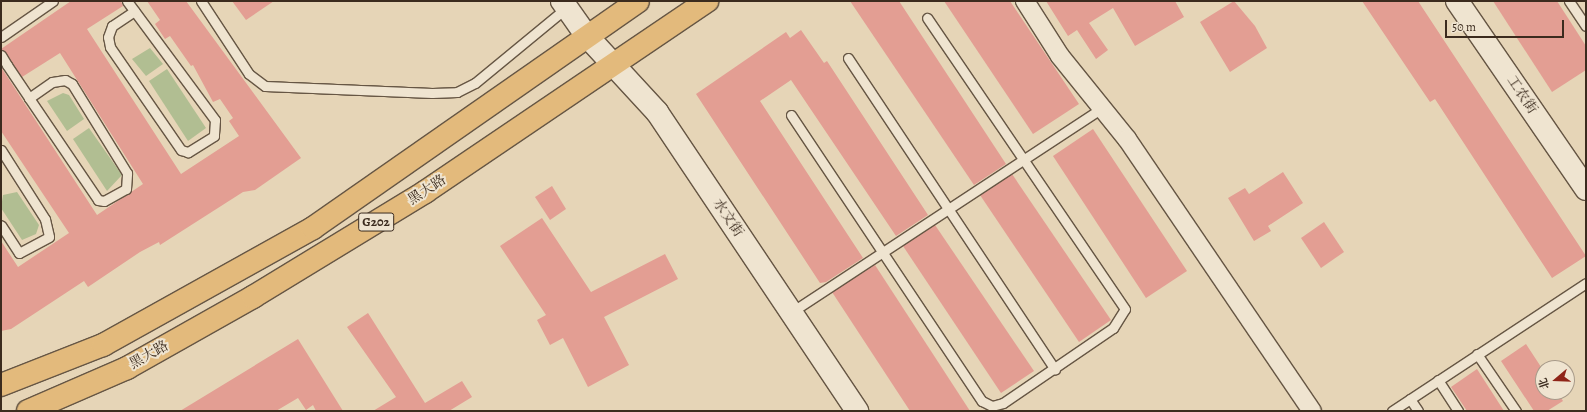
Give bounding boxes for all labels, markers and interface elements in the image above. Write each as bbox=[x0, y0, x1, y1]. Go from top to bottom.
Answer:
scale bar bbox=[1447, 12, 1566, 38]
text: 50 m bbox=[1452, 19, 1476, 35]
street label: 工农街 bbox=[1503, 73, 1541, 117]
street label: 黑大路 bbox=[405, 172, 449, 208]
street label: 水文街 bbox=[709, 196, 747, 240]
road number: G202 bbox=[358, 211, 394, 233]
street label: 黑大路 bbox=[127, 337, 171, 373]
north arrow bbox=[1535, 360, 1575, 400]
text: 北 bbox=[1535, 376, 1553, 391]

